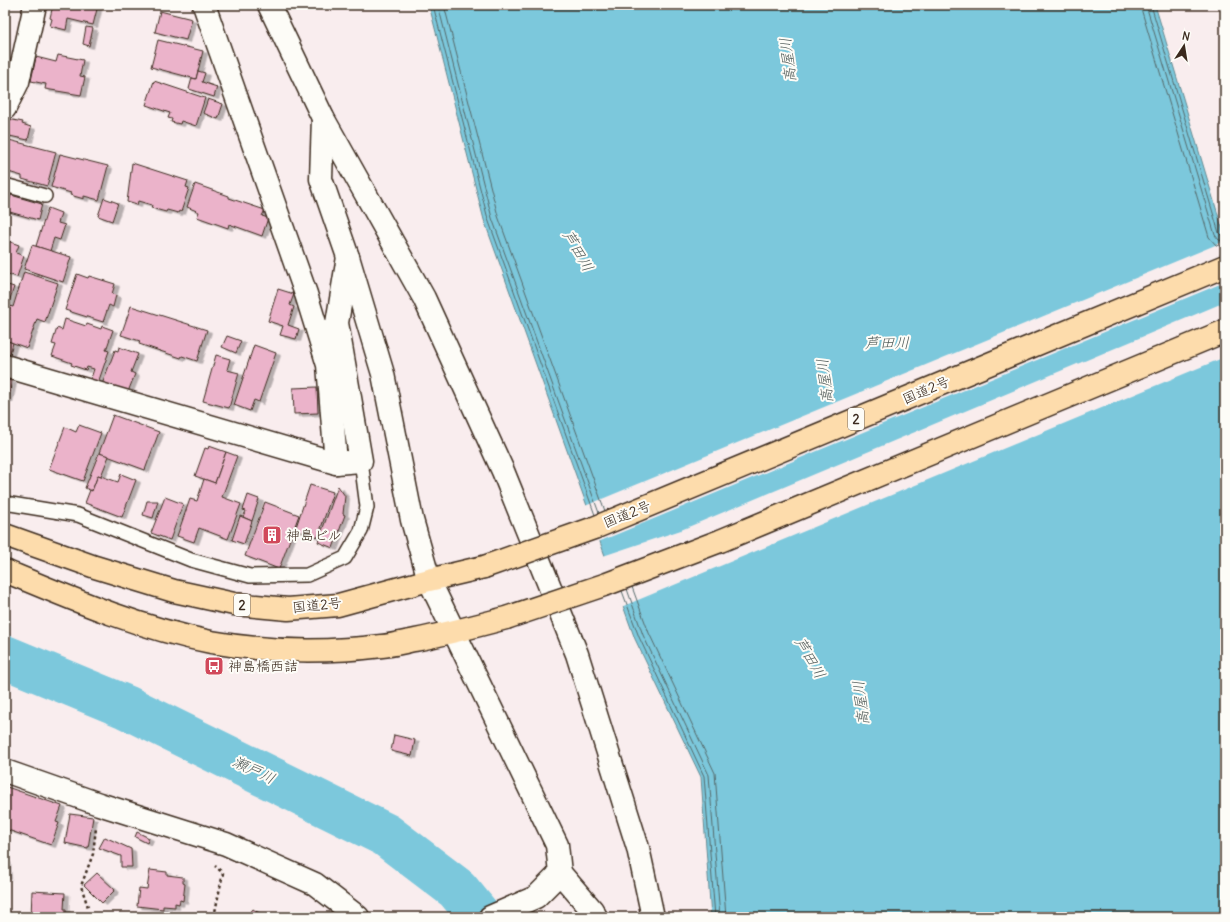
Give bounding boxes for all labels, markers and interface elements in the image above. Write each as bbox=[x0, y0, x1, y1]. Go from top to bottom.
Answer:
north arrow bbox=[1164, 26, 1204, 66]
text: N bbox=[1181, 29, 1191, 44]
water label: 高屋川 bbox=[775, 37, 800, 84]
water label: 芦田川 bbox=[559, 227, 598, 275]
water label: 芦田川 bbox=[864, 333, 910, 352]
water label: 高屋川 bbox=[812, 358, 837, 405]
street label: 国道2号 bbox=[900, 372, 952, 408]
road number: 2 bbox=[848, 408, 864, 430]
street label: 国道2号 bbox=[601, 496, 653, 532]
building icon: 神島ビル bbox=[261, 524, 283, 546]
place label: 神島ビル bbox=[286, 526, 342, 544]
street label: 国道2号 bbox=[291, 593, 343, 617]
road number: 2 bbox=[234, 594, 250, 616]
water label: 芦田川 bbox=[791, 634, 830, 682]
bus stop icon: 神島橋西詰 bbox=[203, 655, 225, 677]
place label: 神島橋西詰 bbox=[228, 657, 298, 675]
water label: 高屋川 bbox=[848, 680, 873, 727]
water label: 瀬戸川 bbox=[230, 751, 279, 788]

